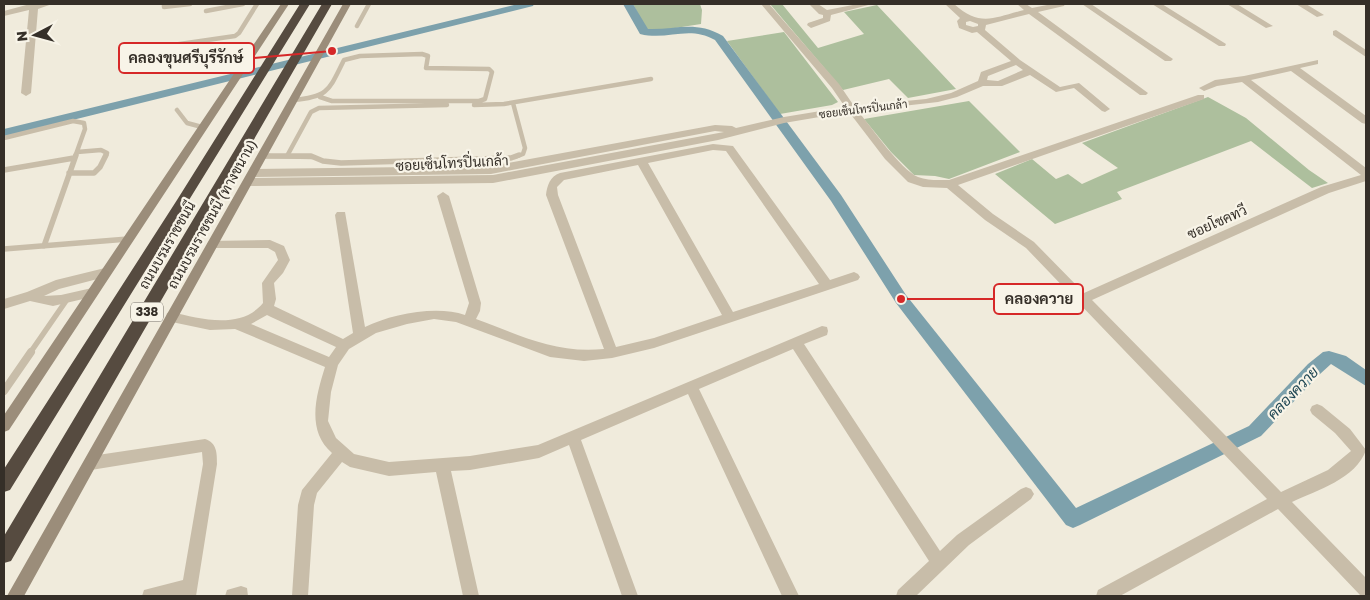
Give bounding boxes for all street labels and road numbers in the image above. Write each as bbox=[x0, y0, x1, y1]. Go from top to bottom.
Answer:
street label: ซอยเซ็นโทรปิ่นเกล้า bbox=[817, 93, 908, 120]
street label: ถนนบรมราชชนนี (ทางขนาน) bbox=[164, 136, 260, 292]
street label: ซอยเซ็นโทรปิ่นเกล้า bbox=[395, 149, 509, 174]
street label: ถนนบรมราชชนนี bbox=[135, 198, 199, 292]
street label: ซอยโชคทวี bbox=[1184, 201, 1249, 242]
road number: 338 bbox=[131, 302, 163, 322]

